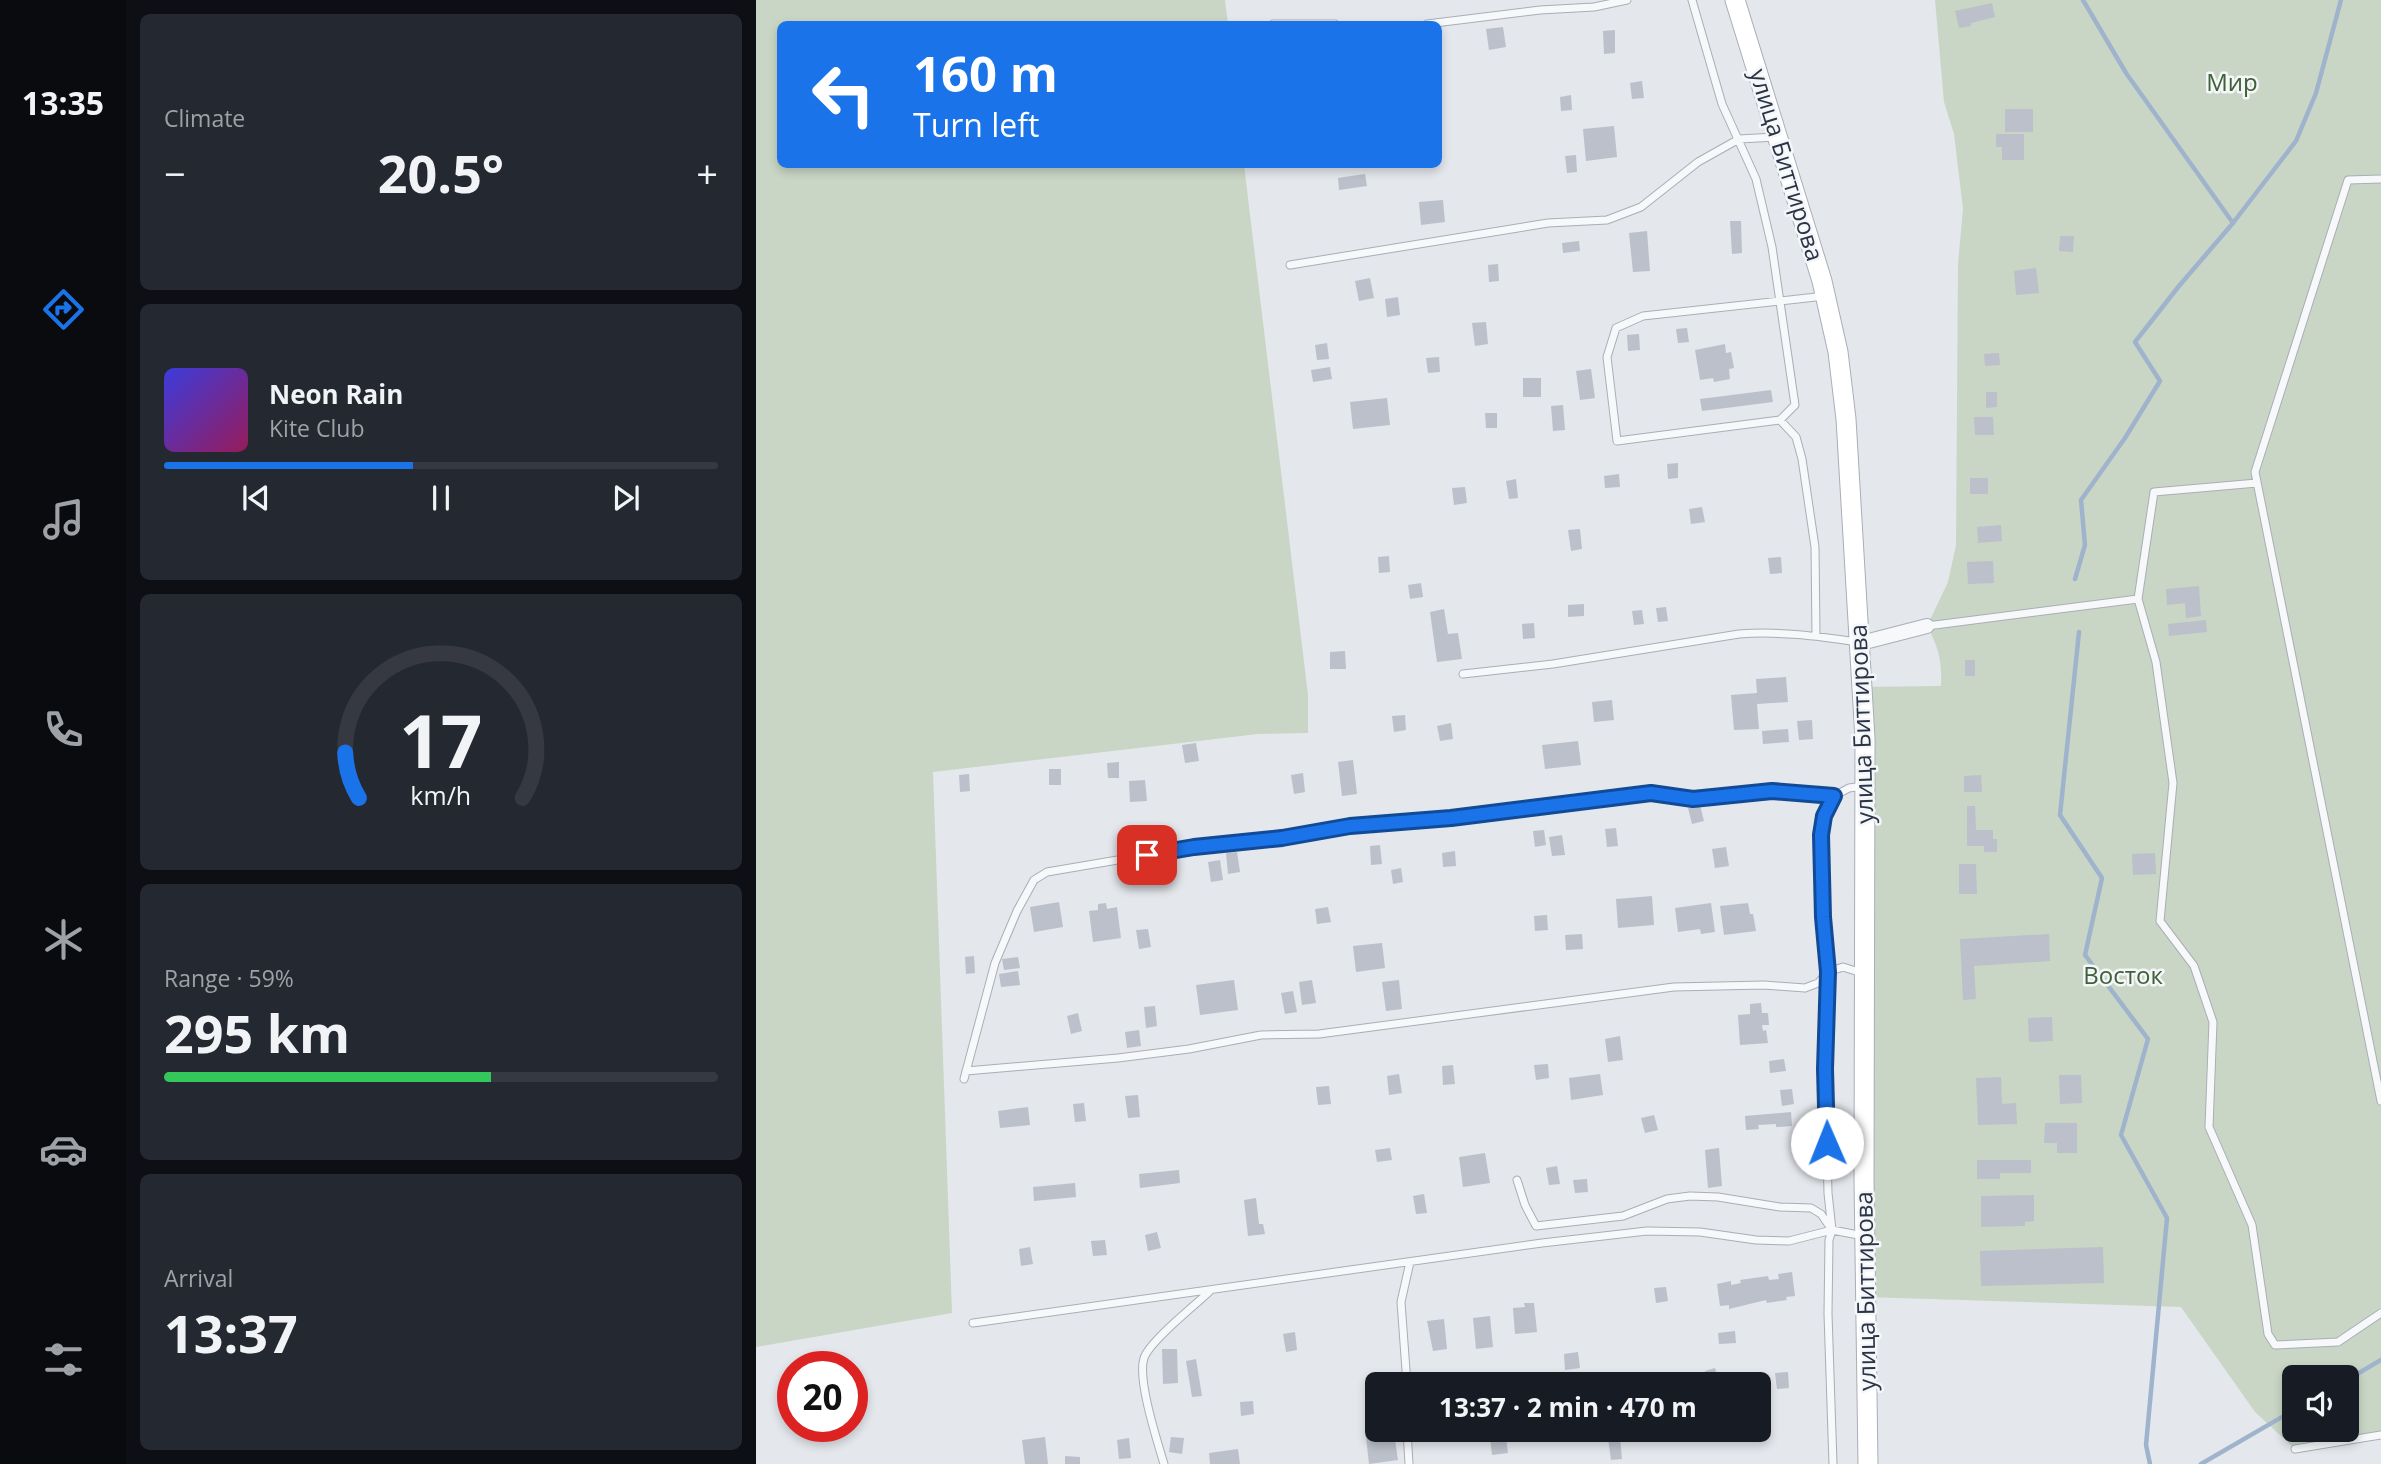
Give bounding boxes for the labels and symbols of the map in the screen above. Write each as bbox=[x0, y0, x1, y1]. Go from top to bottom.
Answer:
street label: улица Биттирова bbox=[1742, 64, 1832, 265]
park label: Мир bbox=[2206, 65, 2258, 98]
street label: улица Биттирова bbox=[1841, 624, 1880, 824]
pin bbox=[1117, 825, 1177, 885]
park label: Восток bbox=[2083, 958, 2163, 991]
position arrow bbox=[1790, 1106, 1864, 1180]
street label: улица Биттирова bbox=[1846, 1191, 1883, 1391]
speed limit sign: 20 bbox=[777, 1351, 868, 1442]

